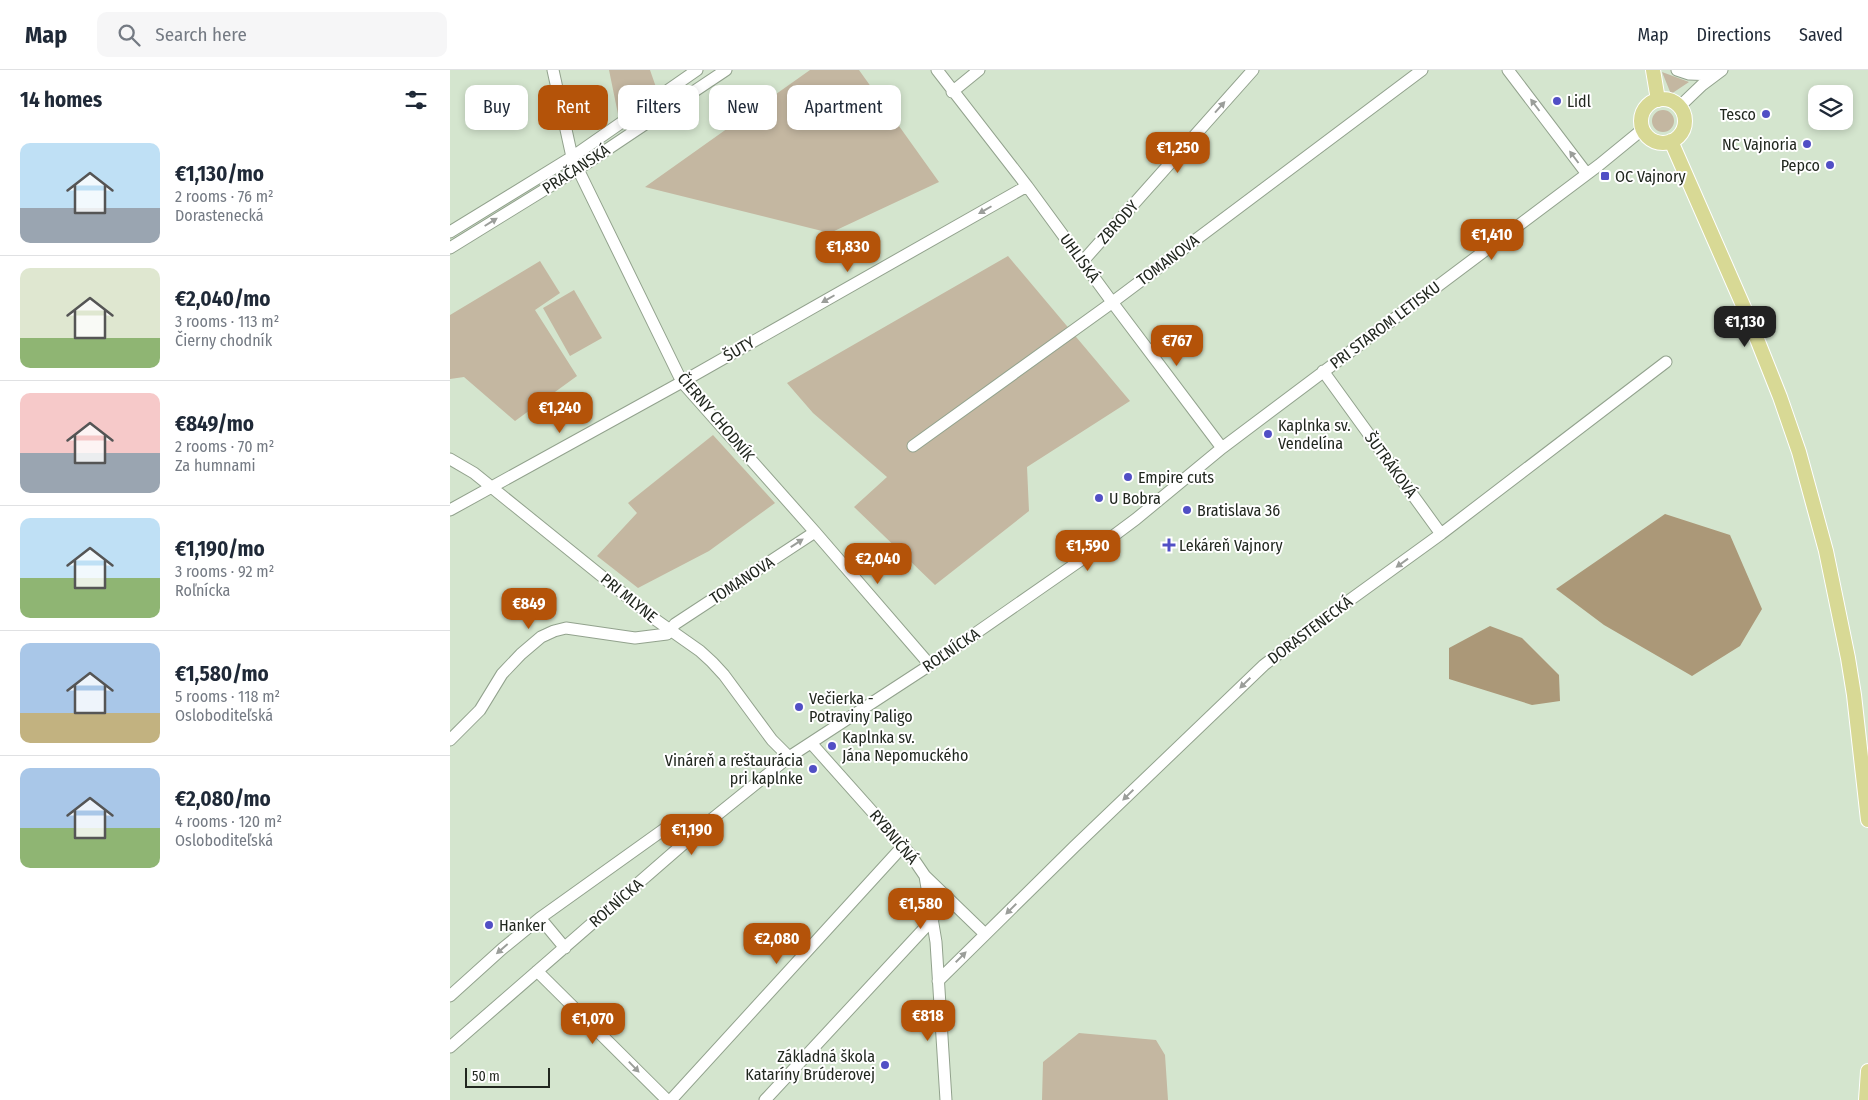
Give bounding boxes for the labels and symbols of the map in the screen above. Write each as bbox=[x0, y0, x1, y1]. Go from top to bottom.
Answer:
place label: Lidl bbox=[1567, 92, 1591, 111]
marker: Lidl bbox=[1551, 95, 1563, 107]
one-way arrow bbox=[1530, 98, 1540, 112]
one-way arrow bbox=[1214, 102, 1226, 114]
place label: Tesco bbox=[1720, 105, 1756, 124]
marker: Tesco bbox=[1760, 108, 1772, 120]
pin: €1,250 bbox=[1137, 132, 1219, 174]
place label: NC Vajnoria bbox=[1722, 135, 1797, 154]
marker: NC Vajnoria bbox=[1801, 138, 1813, 150]
street label: PRAČANSKÁ bbox=[538, 139, 614, 198]
one-way arrow bbox=[1569, 151, 1580, 164]
place label: Pepco bbox=[1781, 156, 1820, 175]
marker: Pepco bbox=[1824, 159, 1836, 171]
place label: OC Vajnory bbox=[1615, 167, 1687, 186]
marker: OC Vajnory bbox=[1599, 170, 1611, 182]
street label: ZBRODY bbox=[1094, 196, 1142, 248]
one-way arrow bbox=[977, 206, 992, 214]
one-way arrow bbox=[485, 218, 498, 227]
pin: €1,410 bbox=[1451, 218, 1533, 261]
pin: €1,830 bbox=[807, 230, 889, 273]
street label: UHLISKÁ bbox=[1056, 230, 1104, 286]
street label: TOMANOVA bbox=[1133, 230, 1203, 289]
street label: PRI STAROM LETISKU bbox=[1326, 277, 1444, 373]
one-way arrow bbox=[821, 295, 835, 303]
pin: €1,130 bbox=[1704, 306, 1786, 348]
pin: €767 bbox=[1147, 324, 1207, 367]
street label: ŠUTY bbox=[720, 332, 758, 365]
street label: ČIERNY CHODNÍK bbox=[674, 368, 760, 465]
pin: €1,240 bbox=[519, 392, 601, 434]
place label: Kaplnka sv. Vendelína bbox=[1278, 416, 1351, 453]
marker: Kaplnka sv. Vendelína bbox=[1262, 428, 1274, 440]
street label: ŠUTRÁKOVÁ bbox=[1361, 428, 1422, 502]
place label: Empire cuts bbox=[1138, 468, 1214, 487]
marker: Empire cuts bbox=[1122, 471, 1134, 483]
place label: U Bobra bbox=[1109, 489, 1161, 508]
marker: U Bobra bbox=[1093, 492, 1105, 504]
place label: Bratislava 36 bbox=[1197, 501, 1280, 520]
marker: Bratislava 36 bbox=[1181, 504, 1193, 516]
pin: €1,590 bbox=[1047, 530, 1129, 572]
place label: Lekáreň Vajnory bbox=[1179, 536, 1284, 555]
one-way arrow bbox=[791, 539, 804, 548]
marker: Lekáreň Vajnory bbox=[1163, 539, 1175, 551]
pin: €2,040 bbox=[837, 542, 919, 585]
street label: TOMANOVA bbox=[706, 552, 778, 608]
one-way arrow bbox=[1395, 557, 1408, 567]
street label: PRI MLYNE bbox=[597, 569, 661, 627]
pin: €849 bbox=[499, 588, 559, 630]
street label: DORASTENECKÁ bbox=[1264, 592, 1357, 668]
street label: ROĽNÍCKA bbox=[919, 624, 984, 676]
one-way arrow bbox=[1240, 677, 1252, 689]
place label: Večierka - Potraviny Paligo bbox=[809, 689, 913, 726]
marker: Večierka - Potraviny Paligo bbox=[793, 701, 805, 713]
place label: Kaplnka sv. Jána Nepomuckého bbox=[842, 728, 968, 765]
marker: Kaplnka sv. Jána Nepomuckého bbox=[826, 740, 838, 752]
place label: Vináreň a reštaurácia pri kaplnke bbox=[665, 751, 803, 788]
marker: Vináreň a reštaurácia pri kaplnke bbox=[807, 763, 819, 775]
one-way arrow bbox=[1122, 789, 1134, 801]
street label: RYBNIČNÁ bbox=[866, 805, 923, 869]
pin: €1,190 bbox=[651, 814, 733, 856]
street label: ROĽNÍCKA bbox=[585, 874, 647, 931]
pin: €1,580 bbox=[880, 888, 962, 930]
one-way arrow bbox=[1006, 902, 1018, 914]
place label: Hanker bbox=[499, 916, 546, 935]
marker: Hanker bbox=[483, 919, 495, 931]
pin: €2,080 bbox=[736, 922, 818, 965]
one-way arrow bbox=[496, 943, 508, 954]
one-way arrow bbox=[955, 952, 967, 964]
pin: €818 bbox=[898, 1000, 958, 1042]
pin: €1,070 bbox=[552, 1002, 634, 1045]
place label: Základná škola Kataríny Brúderovej bbox=[745, 1047, 875, 1084]
marker: Základná škola Kataríny Brúderovej bbox=[879, 1059, 891, 1071]
one-way arrow bbox=[628, 1061, 640, 1073]
scale bar bbox=[465, 1065, 550, 1088]

